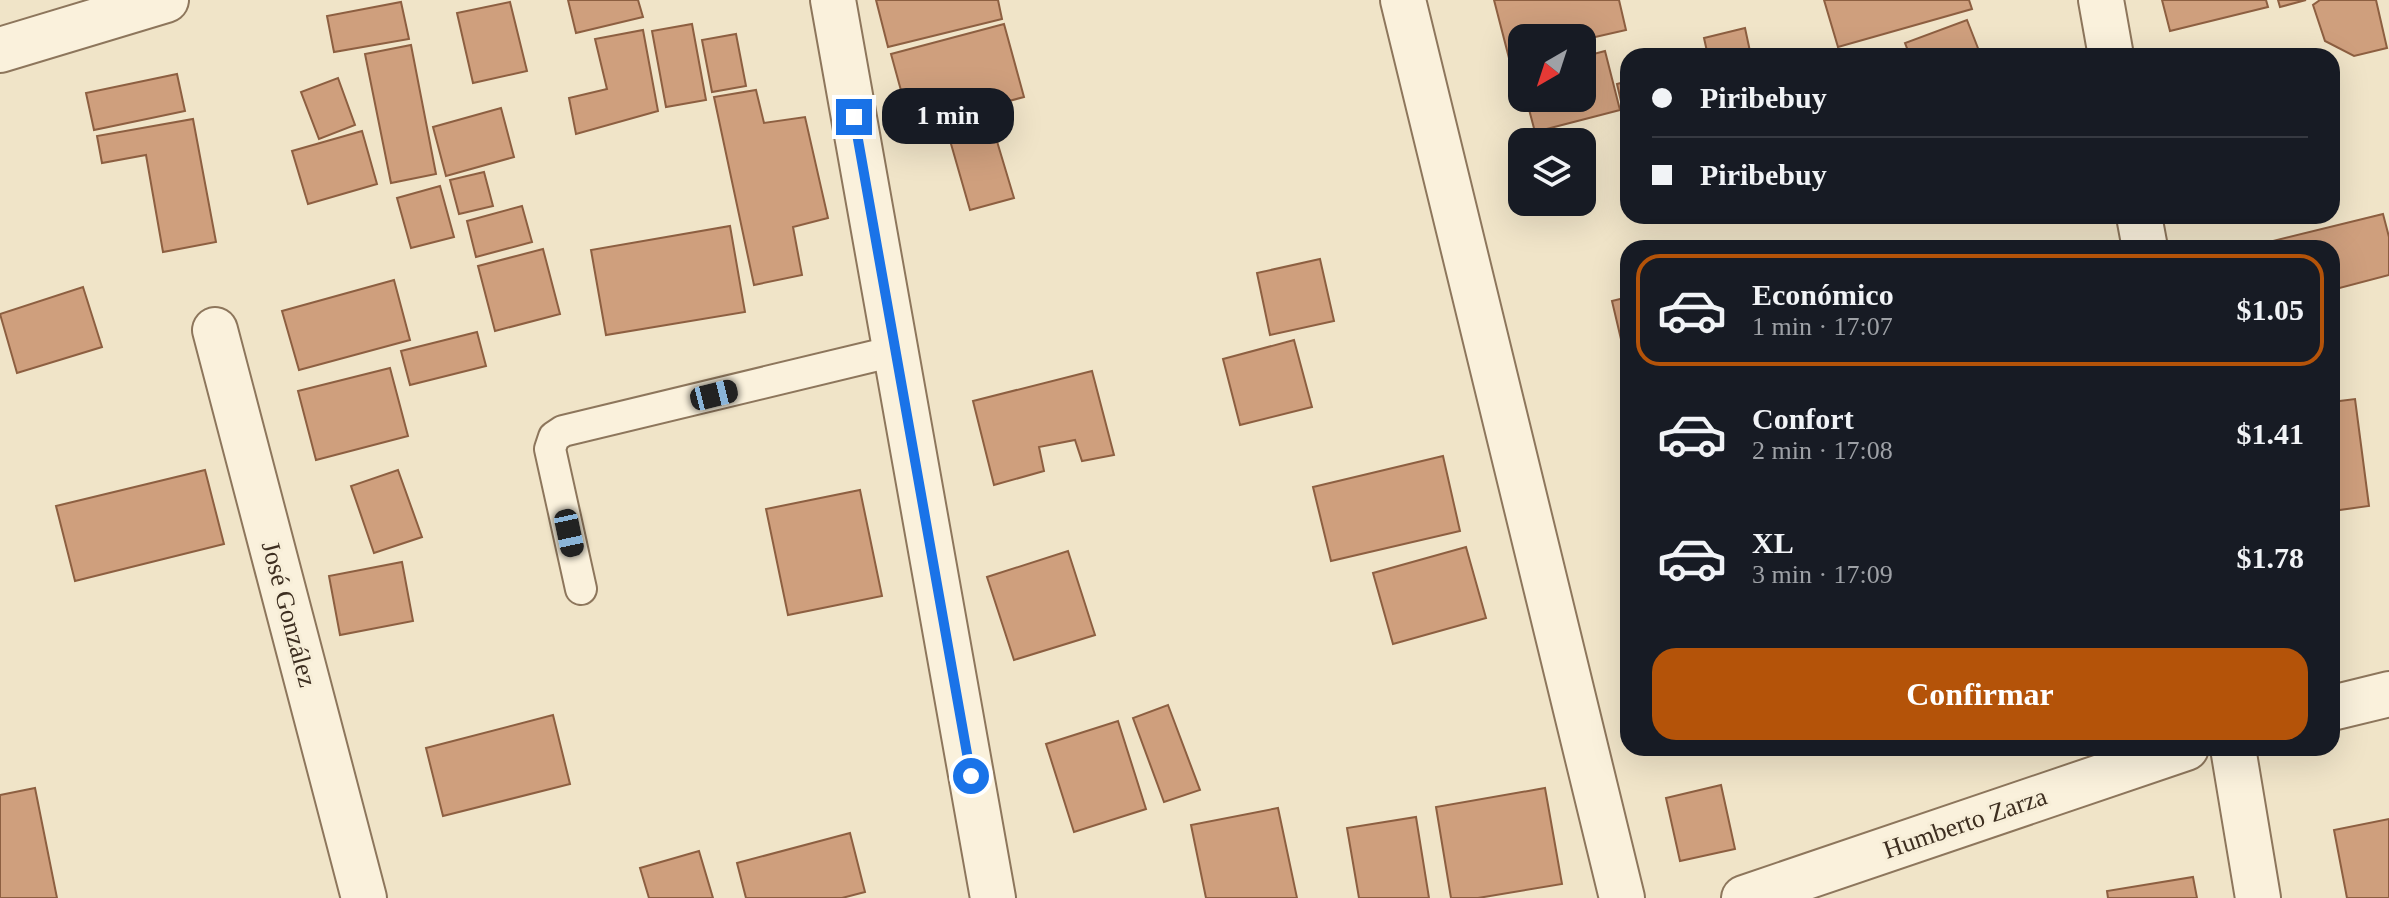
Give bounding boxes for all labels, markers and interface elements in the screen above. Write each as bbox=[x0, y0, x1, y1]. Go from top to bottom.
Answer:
north arrow bbox=[1508, 24, 1596, 112]
map controls bbox=[1508, 24, 1596, 216]
text: Piribebuy bbox=[1700, 81, 1827, 114]
callout: 1 min bbox=[882, 89, 1014, 145]
route end bbox=[836, 99, 872, 135]
text: 1 min bbox=[917, 101, 979, 130]
button: layers bbox=[1508, 128, 1596, 216]
text: Piribebuy bbox=[1700, 158, 1827, 191]
icon: car bbox=[1656, 274, 1728, 346]
text: Económico bbox=[1752, 278, 1894, 311]
text: $1.05 bbox=[2237, 293, 2304, 326]
text: 1 min · 17:07 bbox=[1752, 312, 1893, 341]
car bbox=[688, 378, 740, 412]
icon: car bbox=[1656, 398, 1728, 470]
text: Confort bbox=[1752, 402, 1854, 435]
text: $1.41 bbox=[2237, 417, 2304, 450]
text: 2 min · 17:08 bbox=[1752, 436, 1893, 465]
car bbox=[552, 507, 586, 559]
icon: car bbox=[1656, 522, 1728, 594]
text: XL bbox=[1752, 526, 1794, 559]
street label: José González bbox=[256, 538, 322, 690]
text: $1.78 bbox=[2237, 541, 2304, 574]
text: 3 min · 17:09 bbox=[1752, 560, 1893, 589]
button: Confirmar bbox=[1652, 648, 2308, 740]
route start bbox=[953, 758, 989, 794]
street label: Humberto Zarza bbox=[1879, 781, 2051, 865]

